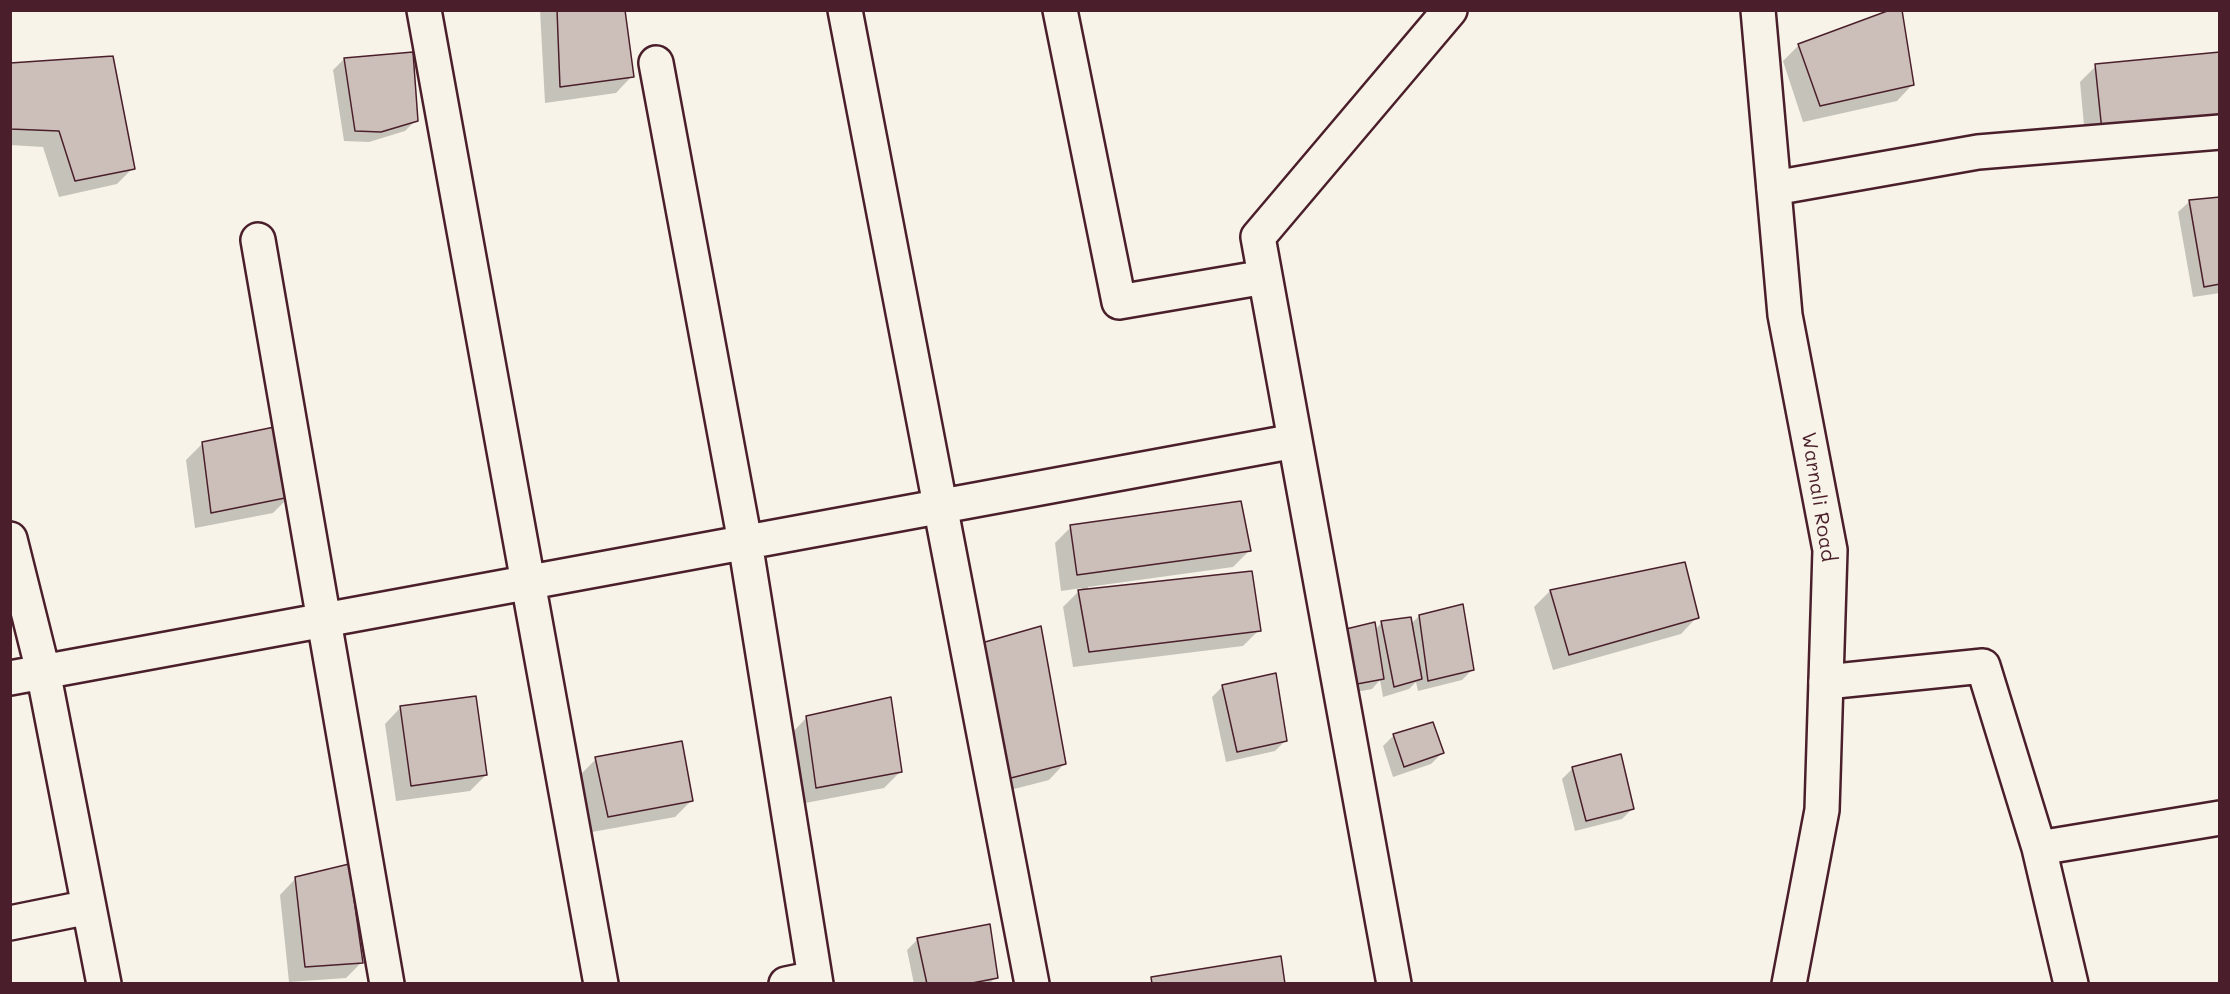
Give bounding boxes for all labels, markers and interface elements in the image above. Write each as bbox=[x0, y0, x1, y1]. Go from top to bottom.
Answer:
street label: Warnali Road bbox=[1796, 430, 1840, 564]

